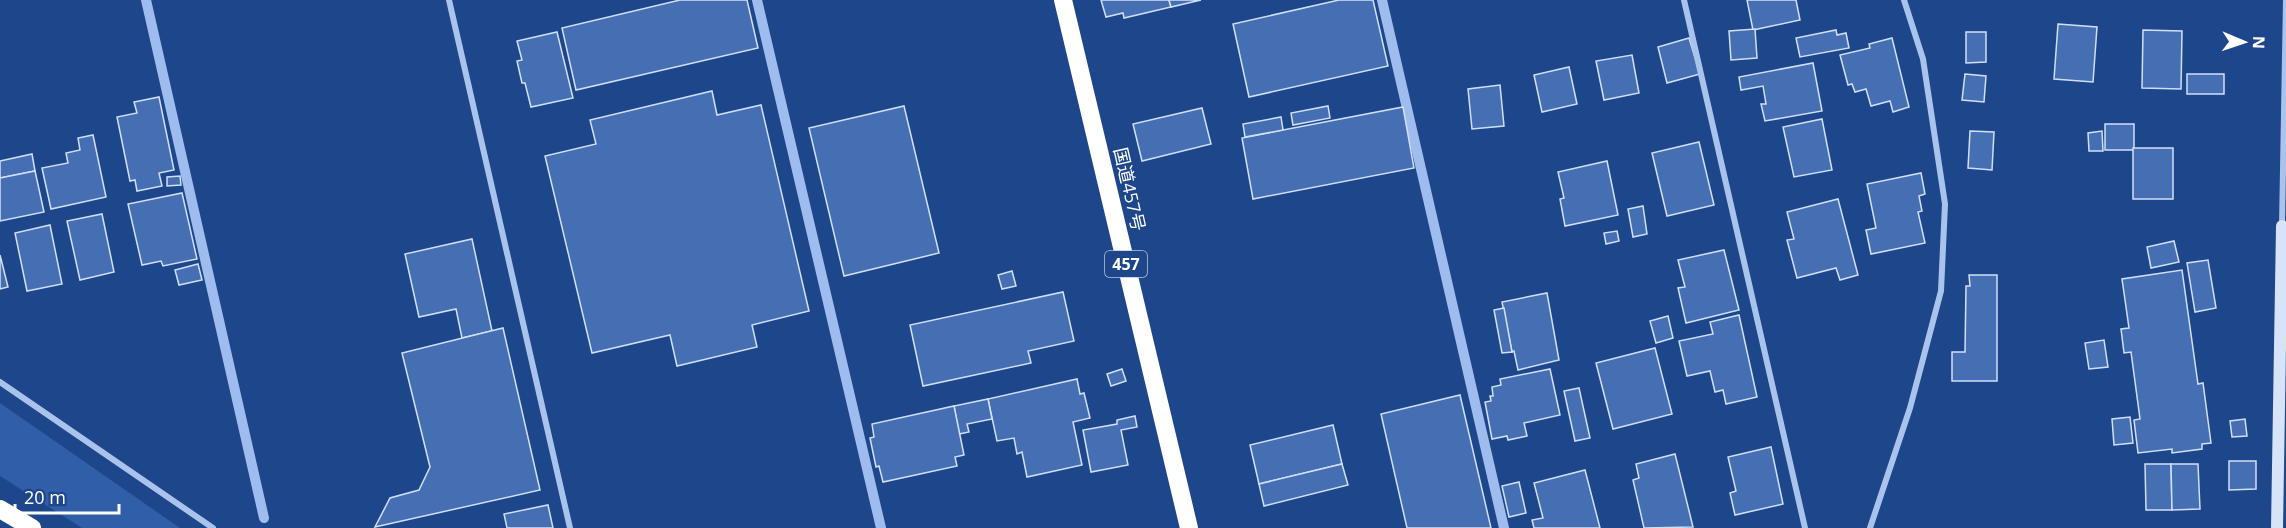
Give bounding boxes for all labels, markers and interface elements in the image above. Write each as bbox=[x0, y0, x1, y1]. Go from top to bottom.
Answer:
north arrow bbox=[2214, 12, 2274, 72]
text: N bbox=[2248, 36, 2270, 49]
street label: 国道457号 bbox=[1109, 145, 1151, 233]
road number: 457 bbox=[1105, 251, 1147, 277]
scale bar bbox=[15, 477, 118, 515]
text: 20 m bbox=[24, 485, 66, 509]

